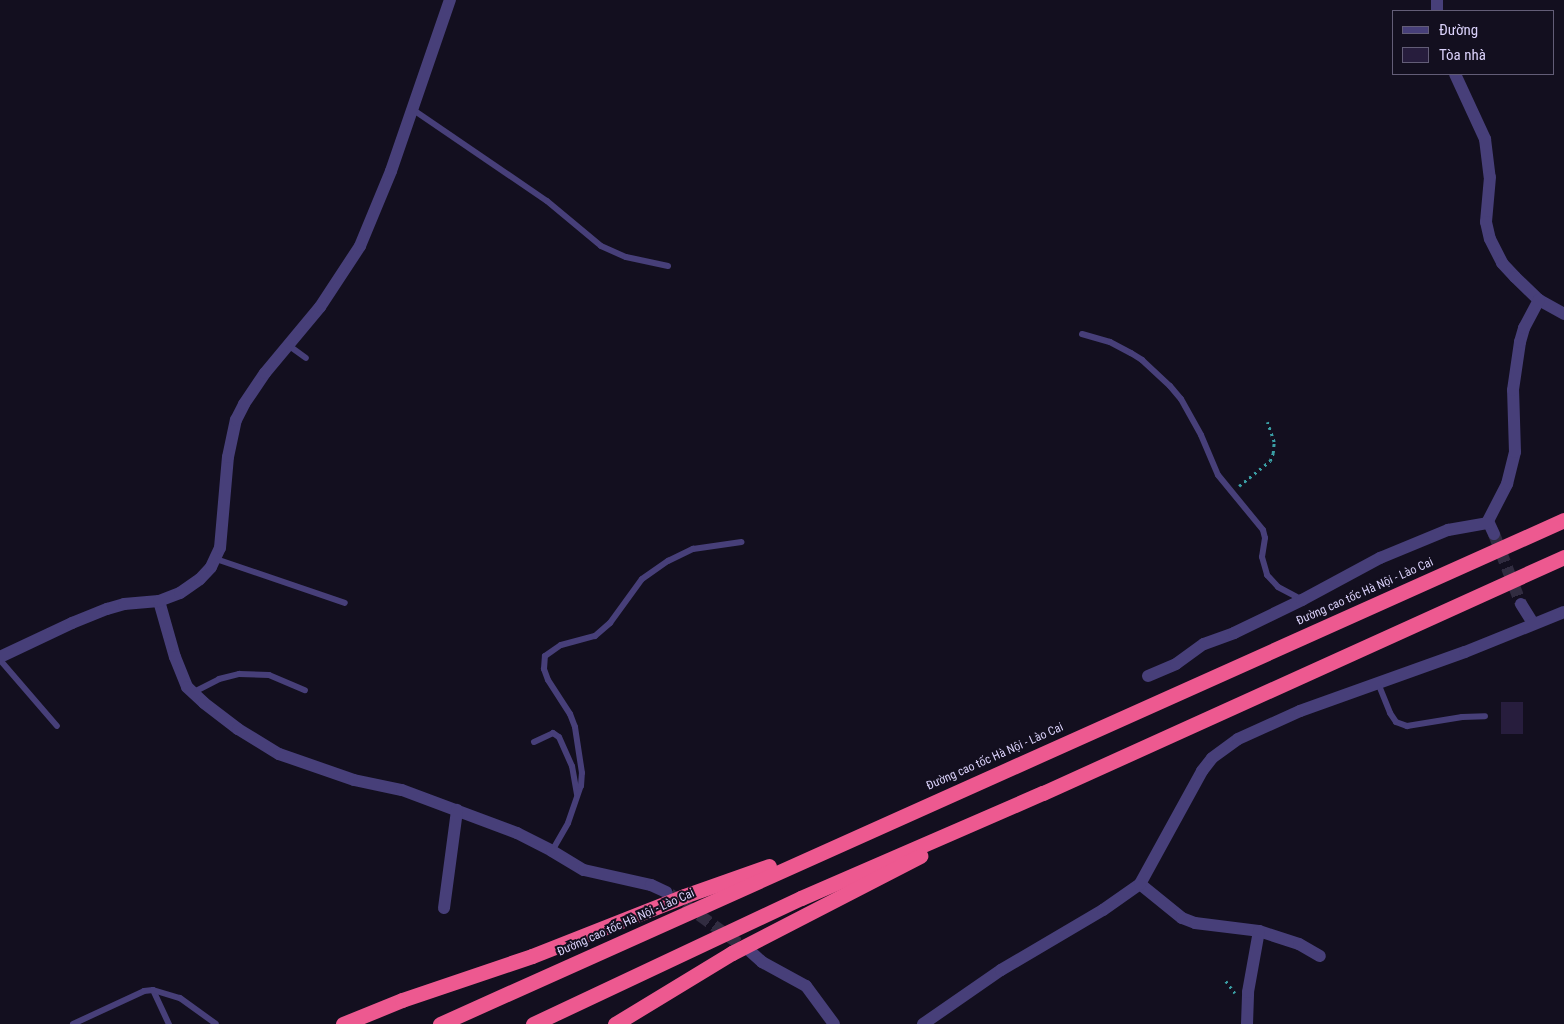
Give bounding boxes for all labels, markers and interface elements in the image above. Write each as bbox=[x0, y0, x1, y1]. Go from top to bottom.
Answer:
legend bbox=[1392, 10, 1554, 75]
text: Đường bbox=[1439, 21, 1478, 39]
text: Tòa nhà bbox=[1439, 46, 1486, 64]
street label: Đường cao tốc Hà Nội - Lào Cai bbox=[1294, 555, 1436, 629]
street label: Đường cao tốc Hà Nội - Lào Cai bbox=[924, 720, 1066, 794]
street label: Đường cao tốc Hà Nội - Lào Cai bbox=[555, 886, 697, 960]

